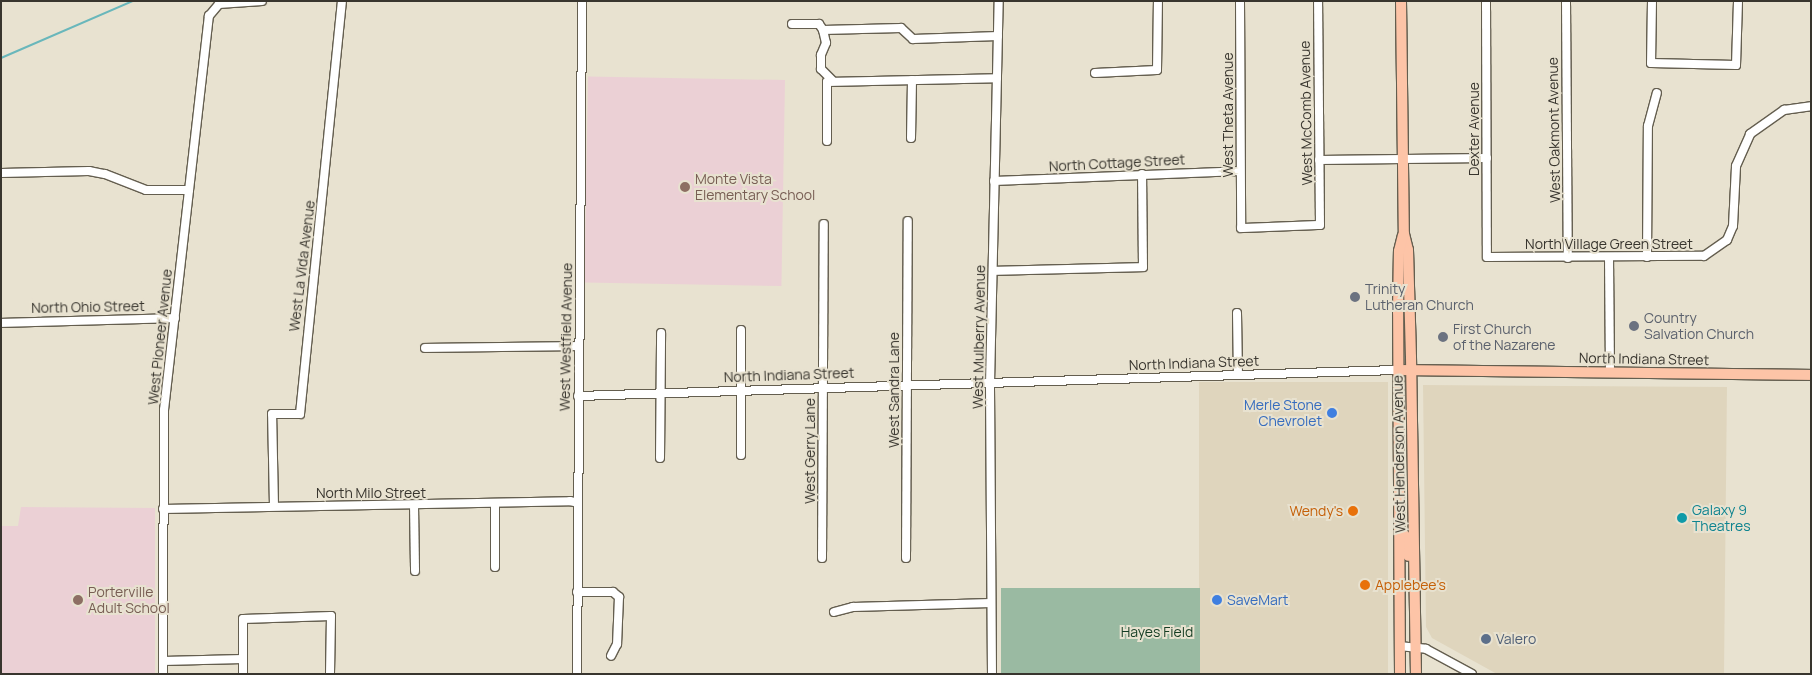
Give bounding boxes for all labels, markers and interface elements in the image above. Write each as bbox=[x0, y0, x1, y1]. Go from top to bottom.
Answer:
street label: West McComb Avenue bbox=[1296, 40, 1316, 186]
street label: West Theta Avenue bbox=[1220, 52, 1236, 178]
street label: West Oakmont Avenue bbox=[1544, 57, 1564, 203]
street label: Dexter Avenue bbox=[1466, 82, 1482, 176]
street label: North Cottage Street bbox=[1048, 151, 1186, 175]
place label: Monte Vista Elementary School bbox=[695, 171, 815, 203]
marker: Monte Vista Elementary School bbox=[679, 181, 691, 193]
street label: West La Vida Avenue bbox=[286, 199, 318, 333]
street label: North Village Green Street bbox=[1525, 236, 1693, 252]
street label: West Westfield Avenue bbox=[556, 263, 576, 411]
street label: West Mulberry Avenue bbox=[969, 265, 989, 409]
street label: West Pioneer Avenue bbox=[145, 268, 175, 406]
place label: Trinity Lutheran Church bbox=[1365, 281, 1474, 314]
marker: Trinity Lutheran Church bbox=[1349, 291, 1361, 303]
street label: North Ohio Street bbox=[31, 298, 145, 316]
place label: Country Salvation Church bbox=[1644, 310, 1754, 342]
marker: Country Salvation Church bbox=[1628, 320, 1640, 332]
place label: First Church of the Nazarene bbox=[1453, 321, 1555, 354]
marker: First Church of the Nazarene bbox=[1437, 331, 1449, 343]
street label: West Sandra Lane bbox=[886, 332, 902, 448]
street label: North Indiana Street bbox=[1579, 349, 1709, 369]
street label: North Indiana Street bbox=[1128, 352, 1260, 374]
street label: North Indiana Street bbox=[723, 364, 855, 386]
street label: West Henderson Avenue bbox=[1389, 375, 1409, 533]
place label: Merle Stone Chevrolet bbox=[1244, 397, 1322, 430]
street label: West Gerry Lane bbox=[802, 398, 818, 504]
marker: Merle Stone Chevrolet bbox=[1326, 407, 1338, 419]
street label: North Milo Street bbox=[316, 485, 426, 501]
place label: Galaxy 9 Theatres bbox=[1692, 502, 1751, 534]
place label: Wendy's bbox=[1290, 503, 1343, 519]
marker: Wendy's bbox=[1347, 505, 1359, 517]
marker: Galaxy 9 Theatres bbox=[1676, 512, 1688, 524]
place label: Applebee's bbox=[1375, 577, 1446, 593]
marker: Applebee's bbox=[1359, 579, 1371, 591]
place label: Porterville Adult School bbox=[88, 584, 170, 616]
place label: SaveMart bbox=[1227, 592, 1288, 608]
marker: Porterville Adult School bbox=[72, 594, 84, 606]
marker: SaveMart bbox=[1211, 594, 1223, 606]
park label: Hayes Field bbox=[1121, 624, 1193, 640]
place label: Valero bbox=[1496, 631, 1536, 647]
marker: Valero bbox=[1480, 633, 1492, 645]

